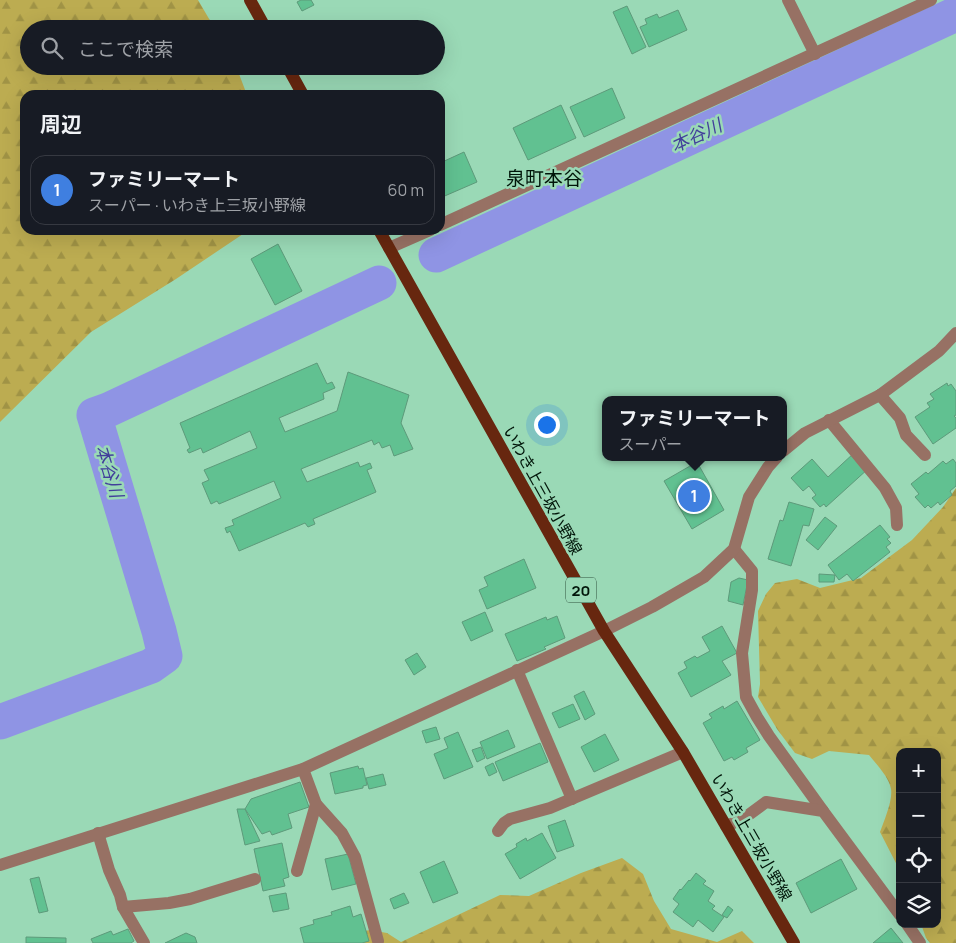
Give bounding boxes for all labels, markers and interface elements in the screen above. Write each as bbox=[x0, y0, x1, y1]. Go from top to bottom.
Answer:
search box bbox=[20, 20, 445, 75]
icon: search bbox=[38, 34, 66, 62]
text: ここで検索 bbox=[78, 36, 173, 62]
text: 周辺 bbox=[40, 110, 82, 138]
water label: 本谷川 bbox=[666, 112, 727, 157]
district label: 泉町本谷 bbox=[506, 165, 582, 191]
text: ファミリーマート bbox=[88, 166, 240, 192]
text: 1 bbox=[53, 179, 61, 201]
text: 60 m bbox=[388, 179, 424, 201]
text: スーパー · いわき上三坂小野線 bbox=[88, 194, 306, 216]
popup bbox=[602, 396, 787, 461]
text: ファミリーマート bbox=[618, 405, 771, 431]
your location bbox=[534, 412, 560, 438]
street label: いわき上三坂小野線 bbox=[498, 422, 588, 558]
text: スーパー bbox=[618, 433, 682, 455]
water label: 本谷川 bbox=[91, 442, 130, 502]
pin: 1 bbox=[678, 477, 710, 515]
road number: 20 bbox=[566, 578, 596, 602]
map controls bbox=[896, 748, 941, 928]
button: + bbox=[896, 748, 941, 793]
street label: いわき上三坂小野線 bbox=[706, 769, 798, 905]
button: − bbox=[896, 793, 941, 838]
button: locate bbox=[896, 838, 941, 883]
button: layers bbox=[896, 883, 941, 928]

